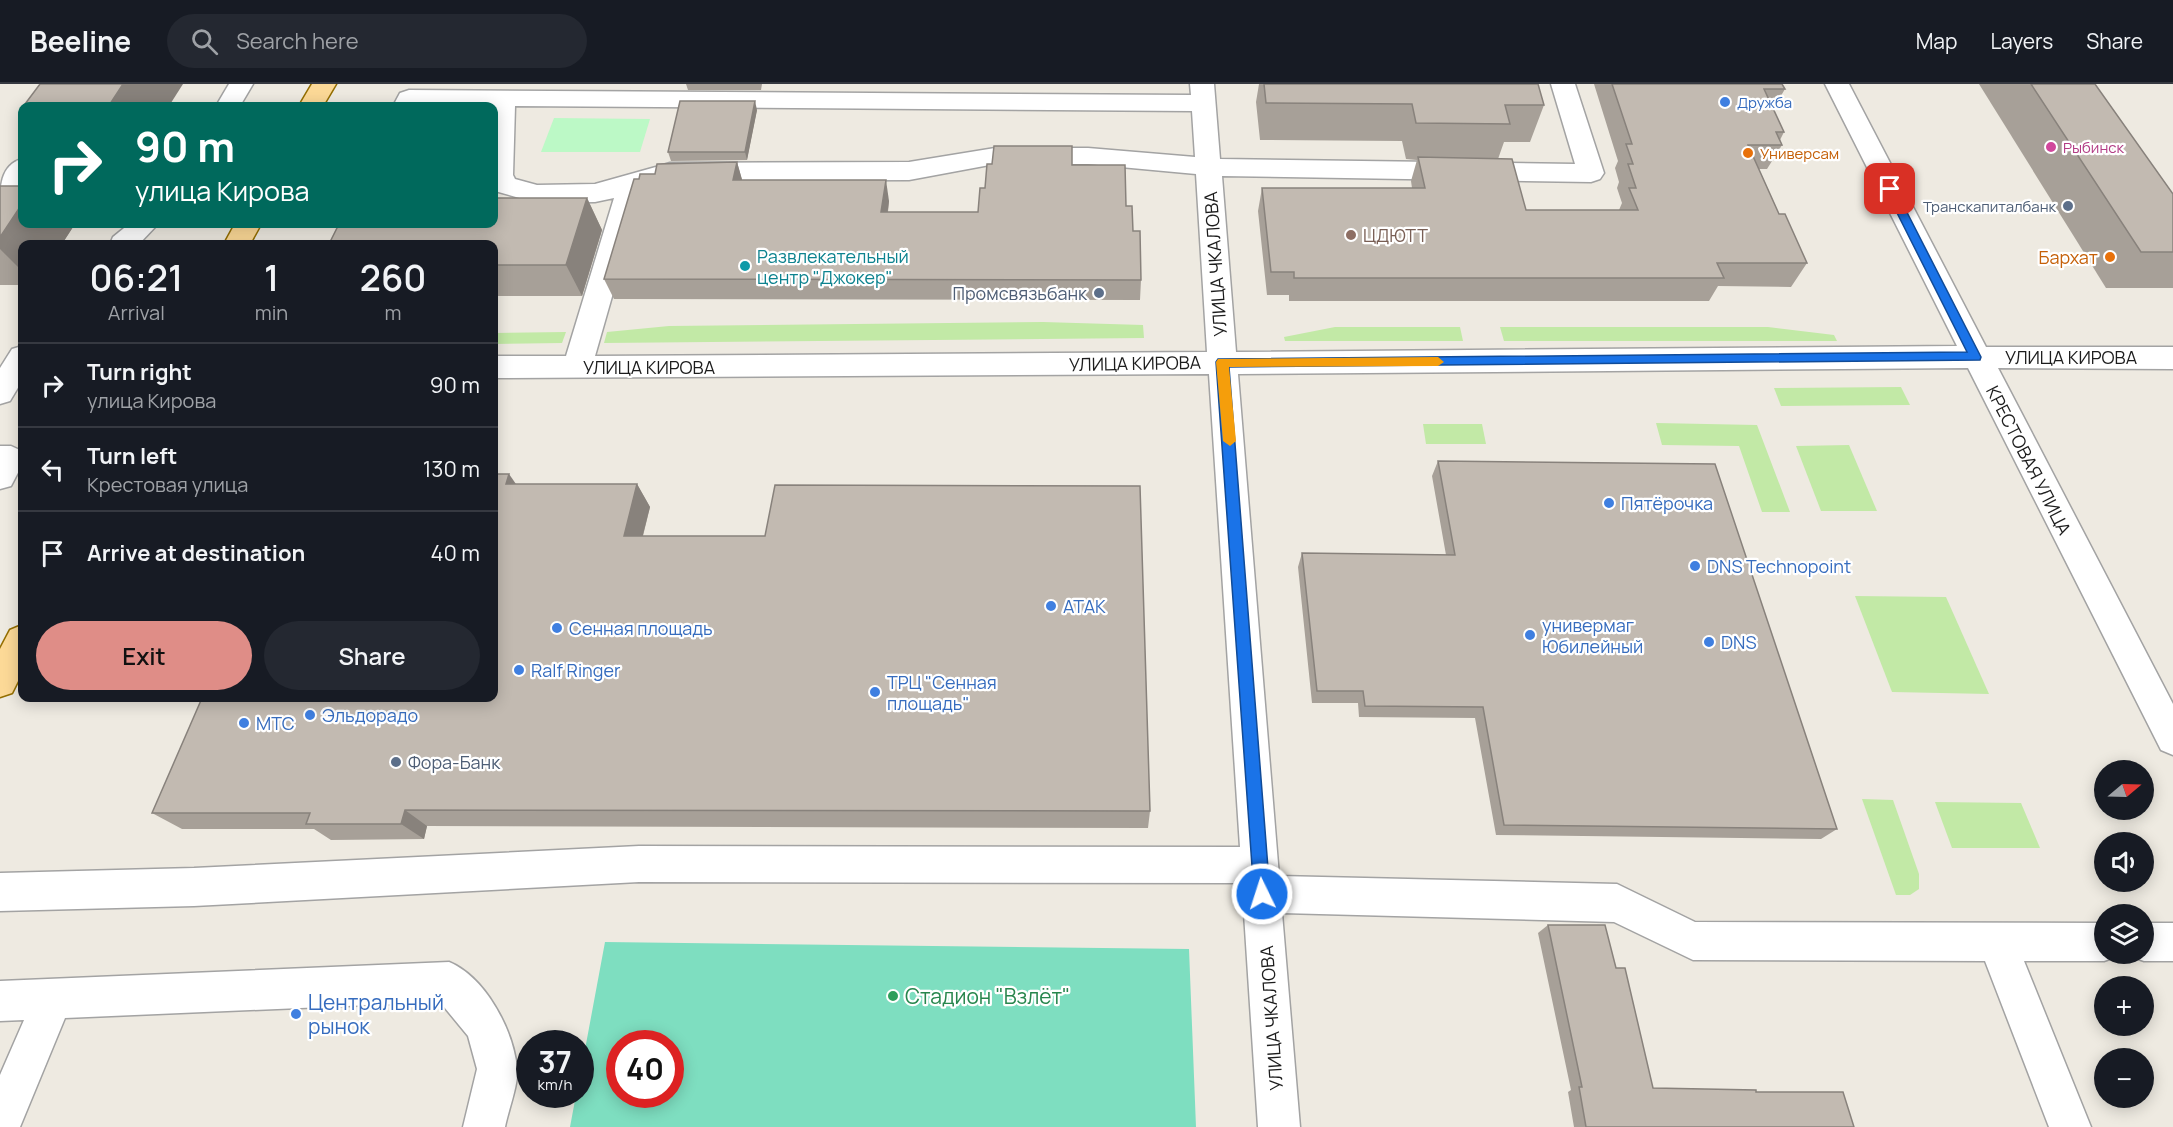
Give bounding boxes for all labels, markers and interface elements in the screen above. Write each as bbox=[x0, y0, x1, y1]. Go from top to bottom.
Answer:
search box bbox=[167, 14, 587, 68]
text: Beeline bbox=[30, 22, 131, 60]
icon: search bbox=[188, 25, 221, 58]
text: Search here bbox=[236, 26, 359, 56]
text: Map bbox=[1916, 27, 1957, 55]
text: Layers bbox=[1990, 27, 2053, 55]
text: Share bbox=[2086, 27, 2143, 55]
place label: Дружба bbox=[1737, 92, 1792, 113]
marker: Дружба bbox=[1718, 95, 1732, 109]
text: 90 m bbox=[135, 117, 235, 175]
icon: right bbox=[36, 126, 114, 204]
place label: Рыбинск bbox=[2063, 137, 2125, 158]
marker: Рыбинск bbox=[2044, 140, 2058, 154]
place label: Универсам bbox=[1760, 143, 1839, 164]
marker: Универсам bbox=[1741, 146, 1755, 160]
pin bbox=[1864, 163, 1915, 214]
text: улица Кирова bbox=[135, 172, 309, 209]
icon: arrive bbox=[1873, 172, 1906, 205]
street label: УЛИЦА ЧКАЛОВА bbox=[1198, 190, 1232, 337]
place label: Транскапиталбанк bbox=[1923, 196, 2057, 217]
marker: Транскапиталбанк bbox=[2061, 199, 2075, 213]
place label: ЦДЮТТ bbox=[1363, 223, 1428, 247]
marker: ЦДЮТТ bbox=[1344, 228, 1358, 242]
place label: Развлекательный центр "Джокер" bbox=[757, 244, 909, 289]
place label: Бархат bbox=[2039, 245, 2098, 269]
marker: Бархат bbox=[2103, 250, 2117, 264]
text: 06:21 bbox=[90, 253, 183, 302]
text: 1 bbox=[264, 253, 279, 302]
text: 260 bbox=[360, 253, 426, 302]
marker: Развлекательный центр "Джокер" bbox=[738, 259, 752, 273]
place label: Промсвязьбанк bbox=[952, 281, 1088, 305]
marker: Промсвязьбанк bbox=[1092, 286, 1106, 300]
text: Arrival bbox=[108, 299, 165, 326]
text: min bbox=[255, 299, 288, 326]
text: m bbox=[385, 299, 402, 326]
street label: УЛИЦА КИРОВА bbox=[2005, 345, 2138, 369]
street label: УЛИЦА КИРОВА bbox=[1069, 350, 1202, 376]
street label: УЛИЦА КИРОВА bbox=[583, 355, 716, 379]
text: Turn right bbox=[87, 357, 192, 387]
icon: right bbox=[36, 369, 69, 402]
text: 90 m bbox=[430, 370, 480, 400]
street label: КРЕСТОВАЯ УЛИЦА bbox=[1981, 381, 2077, 539]
text: улица Кирова bbox=[87, 387, 216, 414]
text: Turn left bbox=[87, 441, 177, 471]
icon: left bbox=[36, 453, 69, 486]
text: 130 m bbox=[423, 454, 480, 484]
text: Крестовая улица bbox=[87, 471, 248, 498]
place label: Пятёрочка bbox=[1621, 491, 1713, 515]
marker: Пятёрочка bbox=[1602, 496, 1616, 510]
icon: arrive bbox=[36, 537, 69, 570]
text: Arrive at destination bbox=[87, 538, 305, 568]
text: 40 m bbox=[431, 538, 480, 568]
place label: DNS Technopoint bbox=[1707, 554, 1851, 578]
marker: DNS Technopoint bbox=[1688, 559, 1702, 573]
place label: АТАК bbox=[1063, 594, 1106, 618]
marker: АТАК bbox=[1044, 599, 1058, 613]
place label: универмаг Юбилейный bbox=[1542, 613, 1643, 658]
place label: Сенная площадь bbox=[569, 616, 713, 640]
button: Exit bbox=[36, 621, 252, 690]
button: Share bbox=[264, 621, 480, 690]
marker: Сенная площадь bbox=[550, 621, 564, 635]
marker: универмаг Юбилейный bbox=[1523, 628, 1537, 642]
place label: DNS bbox=[1721, 630, 1757, 654]
marker: DNS bbox=[1702, 635, 1716, 649]
place label: Ralf Ringer bbox=[531, 658, 621, 682]
marker: Ralf Ringer bbox=[512, 663, 526, 677]
place label: ТРЦ "Сенная площадь" bbox=[887, 670, 997, 715]
marker: ТРЦ "Сенная площадь" bbox=[868, 685, 882, 699]
place label: Эльдорадо bbox=[322, 703, 418, 727]
marker: Эльдорадо bbox=[303, 708, 317, 722]
place label: МТС bbox=[256, 711, 295, 735]
marker: МТС bbox=[237, 716, 251, 730]
place label: Фора-Банк bbox=[408, 750, 501, 774]
marker: Фора-Банк bbox=[389, 755, 403, 769]
north arrow bbox=[2094, 760, 2154, 820]
map controls bbox=[2094, 760, 2154, 1108]
button: sound bbox=[2094, 832, 2154, 892]
position arrow bbox=[1230, 862, 1294, 926]
button: layers bbox=[2094, 904, 2154, 964]
street label: УЛИЦА ЧКАЛОВА bbox=[1254, 944, 1288, 1091]
button: + bbox=[2094, 976, 2154, 1036]
place label: Стадион "Взлёт" bbox=[905, 982, 1070, 1010]
place label: Центральный рынок bbox=[308, 988, 444, 1040]
marker: Стадион "Взлёт" bbox=[886, 989, 900, 1003]
marker: Центральный рынок bbox=[289, 1007, 303, 1021]
speed limit sign: 40 bbox=[606, 1030, 684, 1108]
text: 37 bbox=[538, 1041, 572, 1082]
button: − bbox=[2094, 1048, 2154, 1108]
text: km/h bbox=[538, 1074, 572, 1095]

